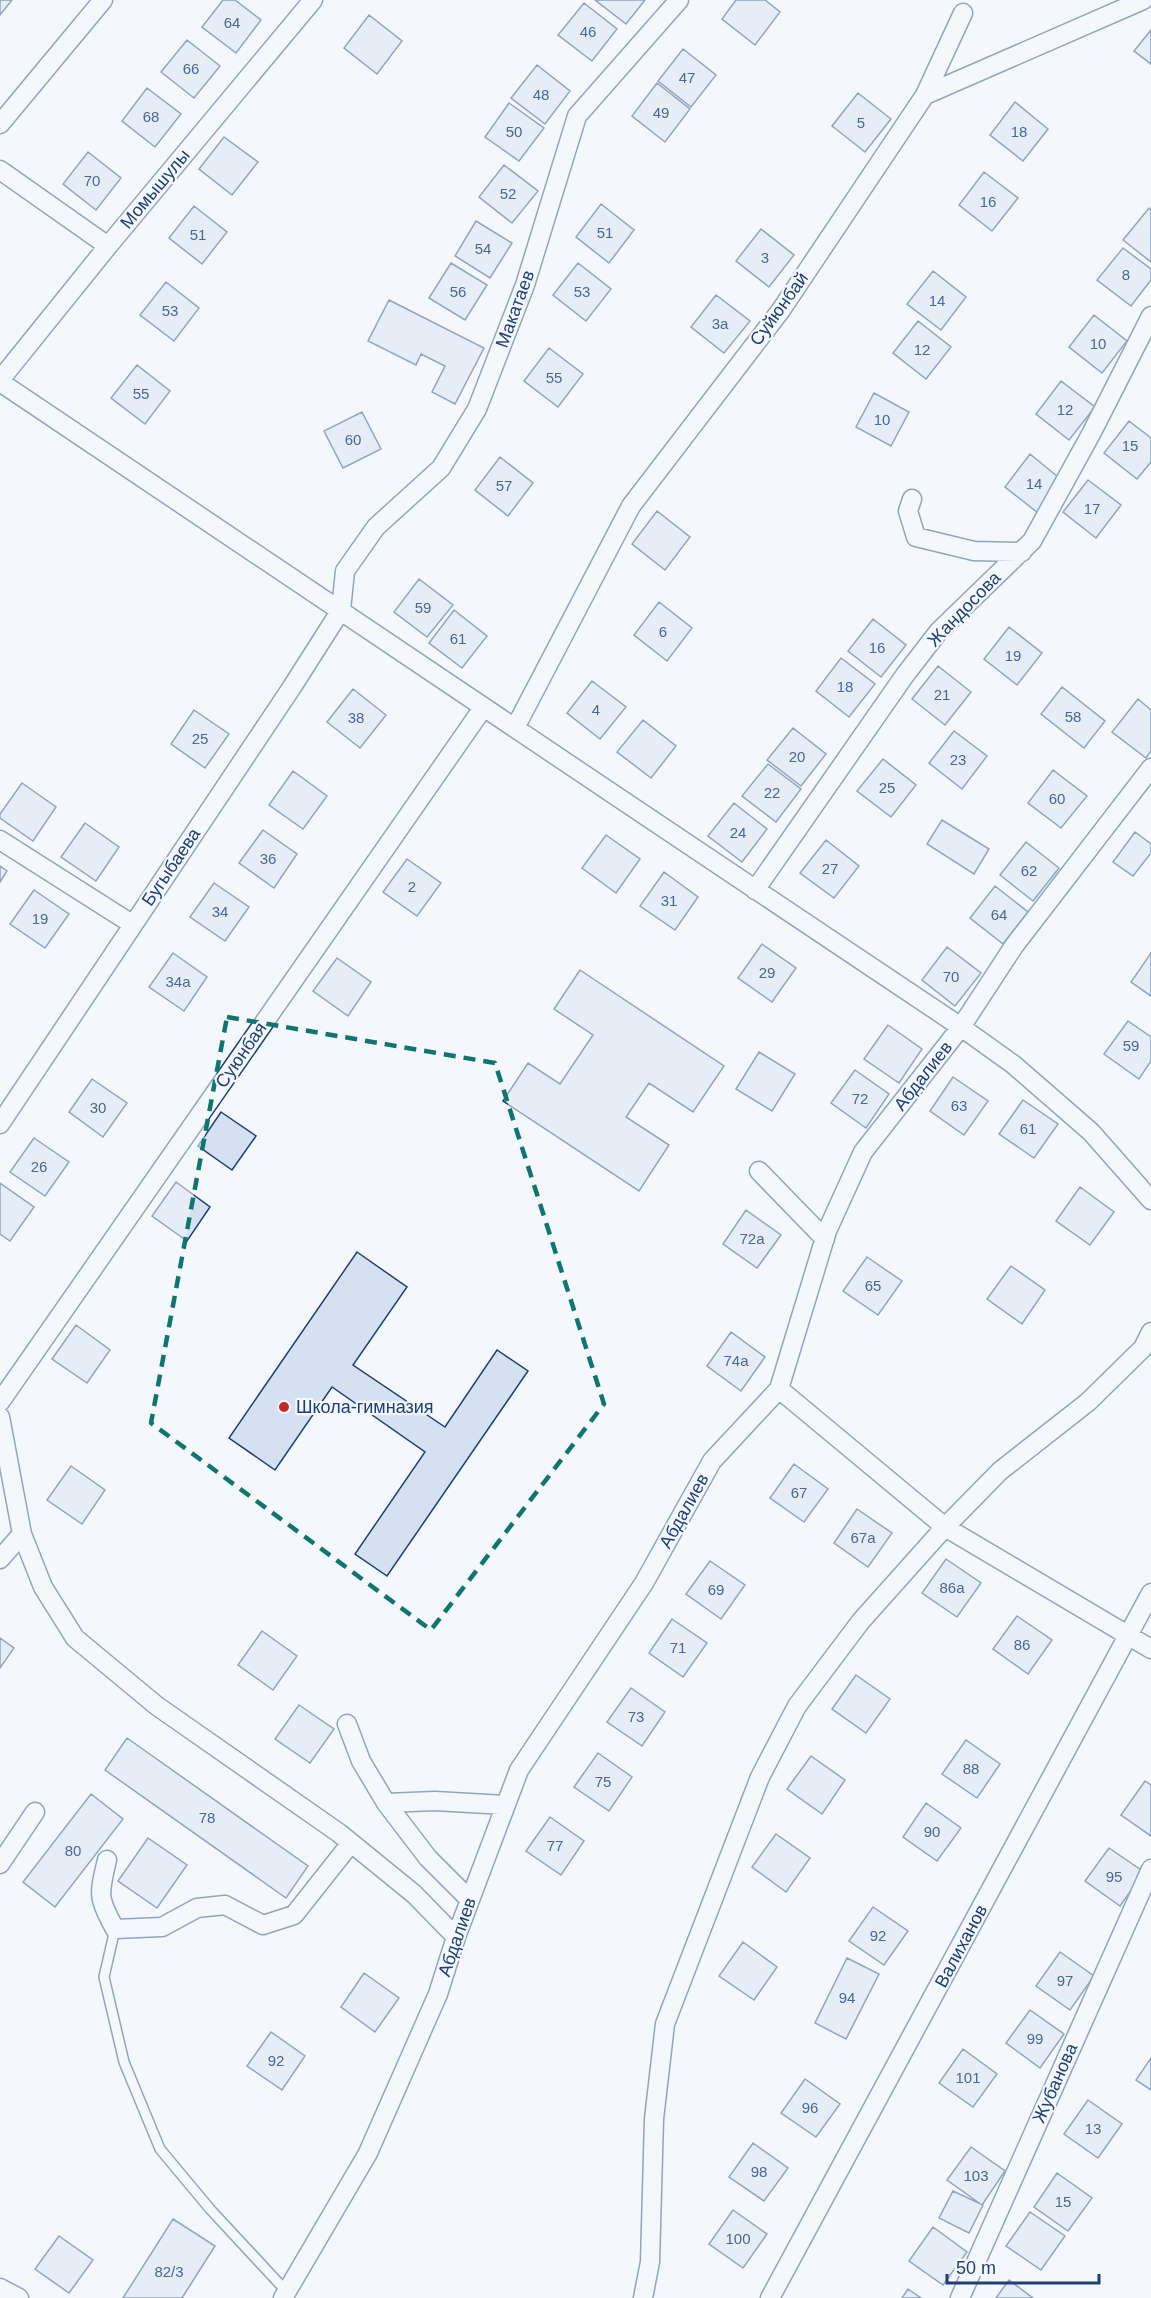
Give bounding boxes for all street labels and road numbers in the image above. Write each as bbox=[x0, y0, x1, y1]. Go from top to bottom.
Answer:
street label: Момышулы bbox=[116, 145, 194, 233]
street label: Макатаев bbox=[492, 268, 538, 350]
street label: Суйюнбай bbox=[746, 269, 812, 349]
street label: Жандосова bbox=[924, 567, 1005, 650]
street label: Бугыбаева bbox=[138, 824, 205, 910]
street label: Суюнбая bbox=[211, 1019, 271, 1091]
street label: Абдалиев bbox=[890, 1037, 956, 1115]
street label: Абдалиев bbox=[655, 1470, 713, 1552]
street label: Абдалиев bbox=[434, 1895, 480, 1979]
street label: Валиханов bbox=[931, 1901, 991, 1991]
street label: Жубанова bbox=[1029, 2039, 1082, 2126]

